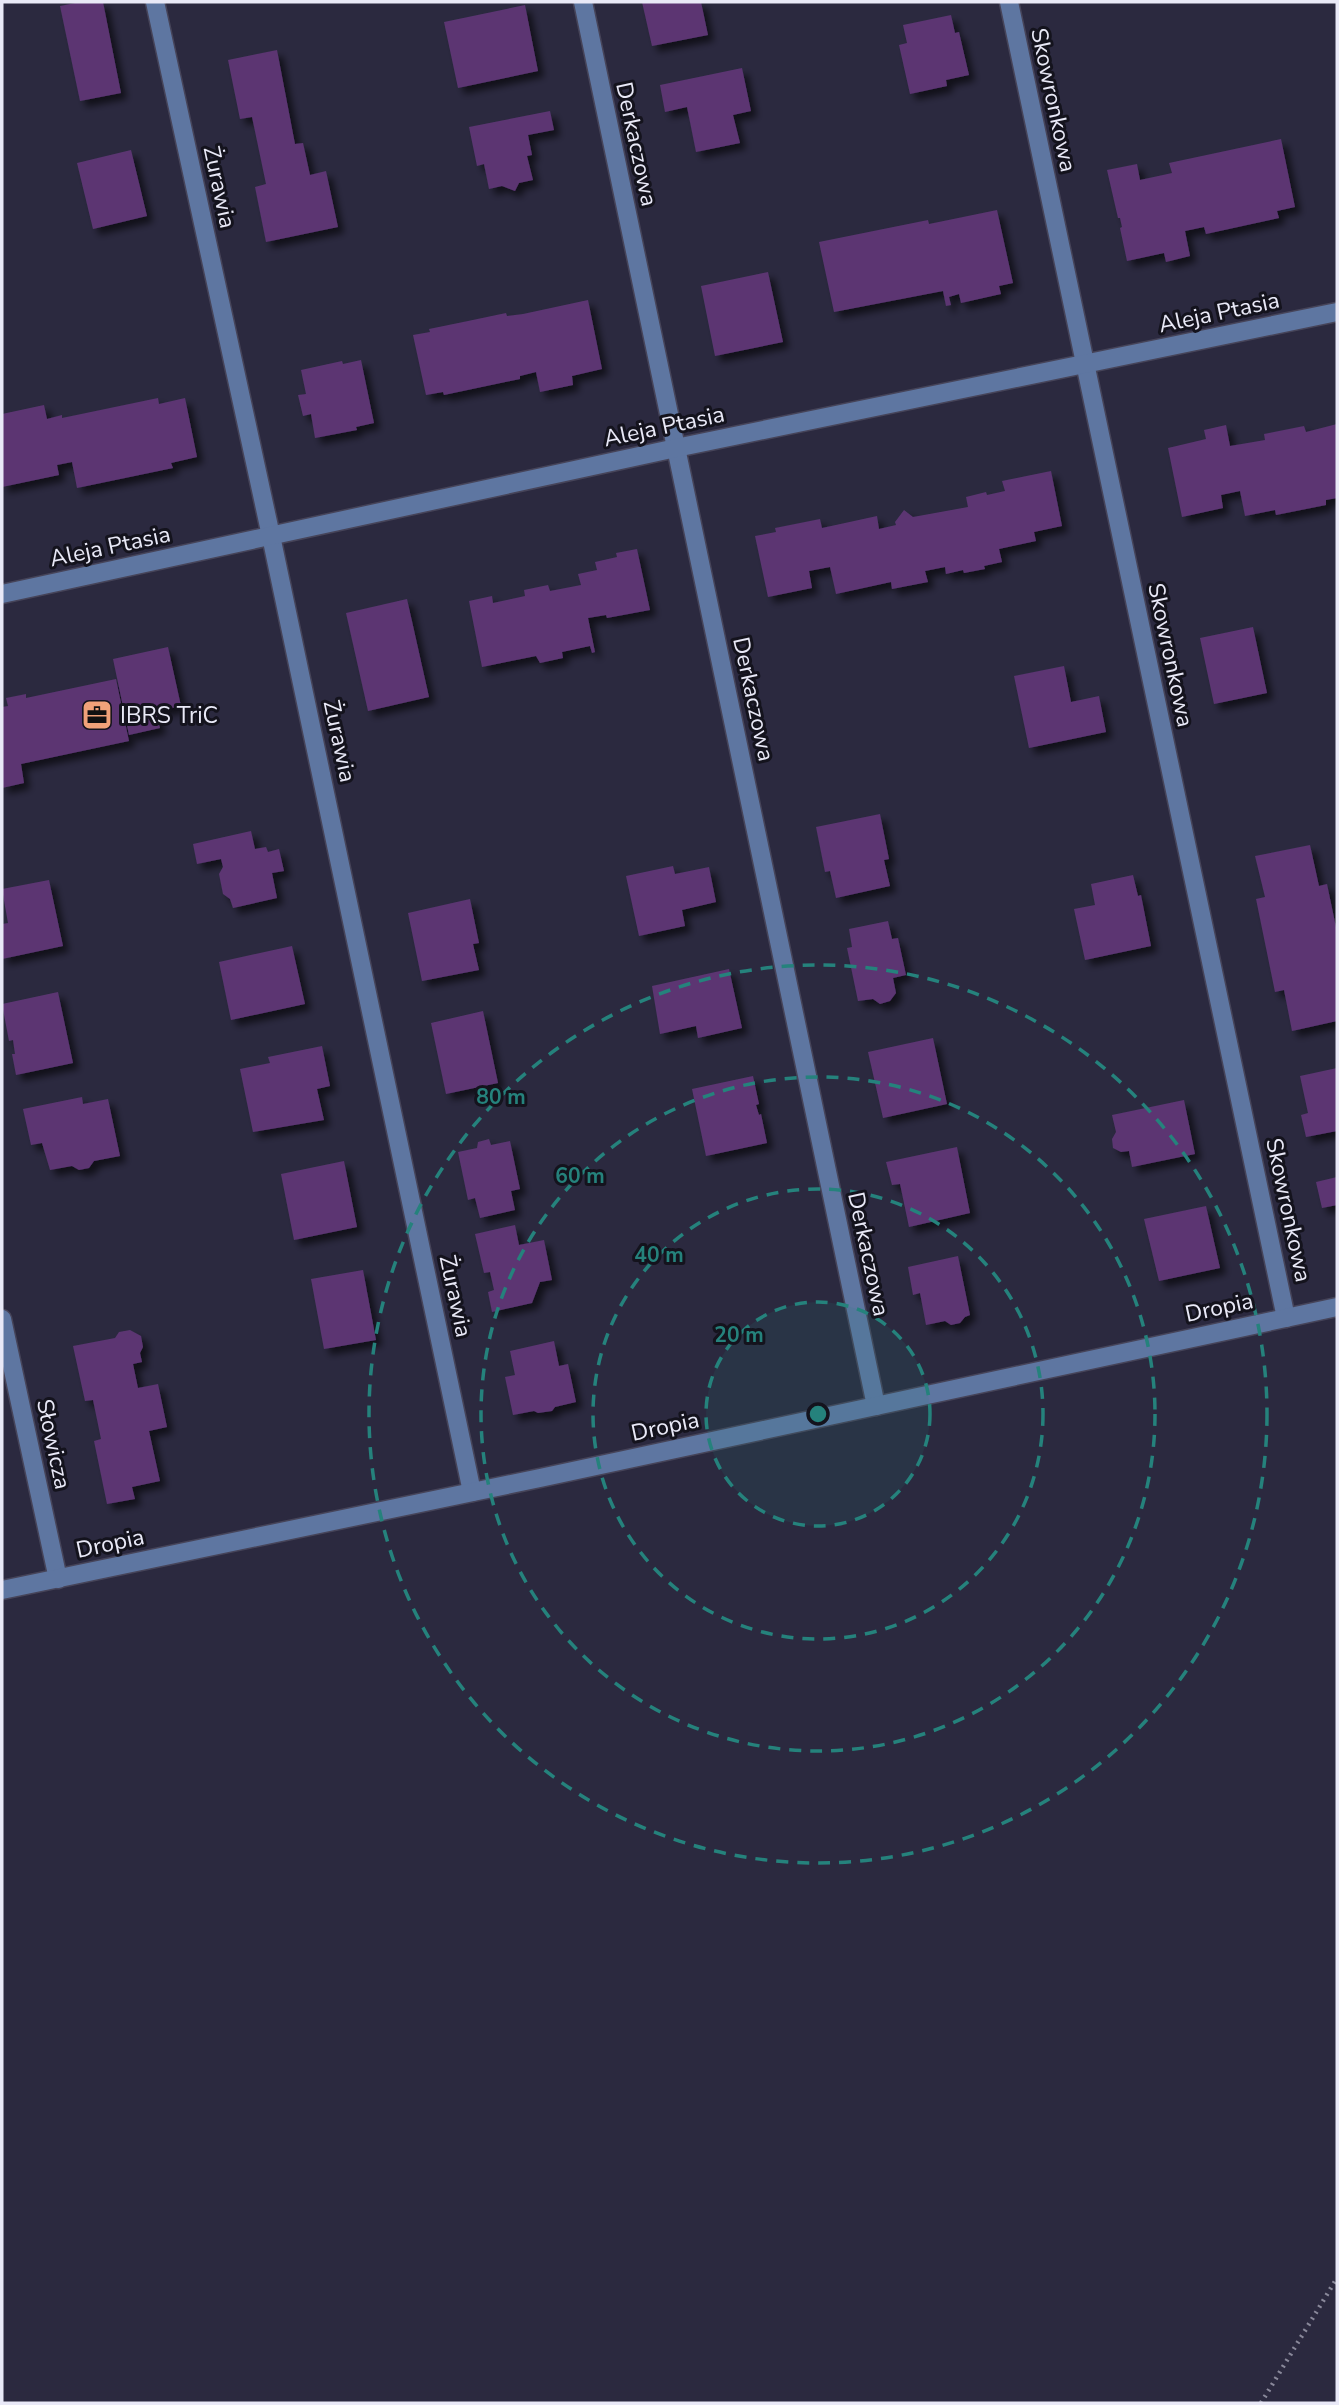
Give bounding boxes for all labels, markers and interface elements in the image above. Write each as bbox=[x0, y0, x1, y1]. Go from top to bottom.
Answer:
street label: Skowronkowa bbox=[1023, 25, 1084, 175]
street label: Derkaczowa bbox=[608, 79, 665, 209]
street label: Żurawia bbox=[196, 143, 243, 231]
street label: Aleja Ptasia bbox=[1156, 285, 1282, 340]
street label: Aleja Ptasia bbox=[601, 399, 727, 454]
street label: Aleja Ptasia bbox=[47, 519, 173, 574]
street label: Skowronkowa bbox=[1140, 580, 1201, 730]
street label: Derkaczowa bbox=[725, 634, 782, 764]
street label: Żurawia bbox=[316, 697, 363, 785]
office icon: IBRS TriC bbox=[80, 698, 114, 732]
place label: IBRS TriC bbox=[120, 700, 218, 731]
text: 80 m bbox=[476, 1083, 526, 1111]
street label: Skowronkowa bbox=[1258, 1135, 1319, 1285]
text: 60 m bbox=[555, 1162, 605, 1190]
street label: Derkaczowa bbox=[840, 1189, 897, 1319]
text: 40 m bbox=[634, 1241, 684, 1269]
street label: Żurawia bbox=[432, 1252, 479, 1340]
street label: Dropia bbox=[1182, 1285, 1256, 1330]
text: 20 m bbox=[714, 1321, 764, 1349]
street label: Słowicza bbox=[29, 1396, 78, 1492]
centre of rings bbox=[806, 1402, 830, 1426]
street label: Dropia bbox=[628, 1404, 702, 1449]
street label: Dropia bbox=[73, 1521, 147, 1566]

